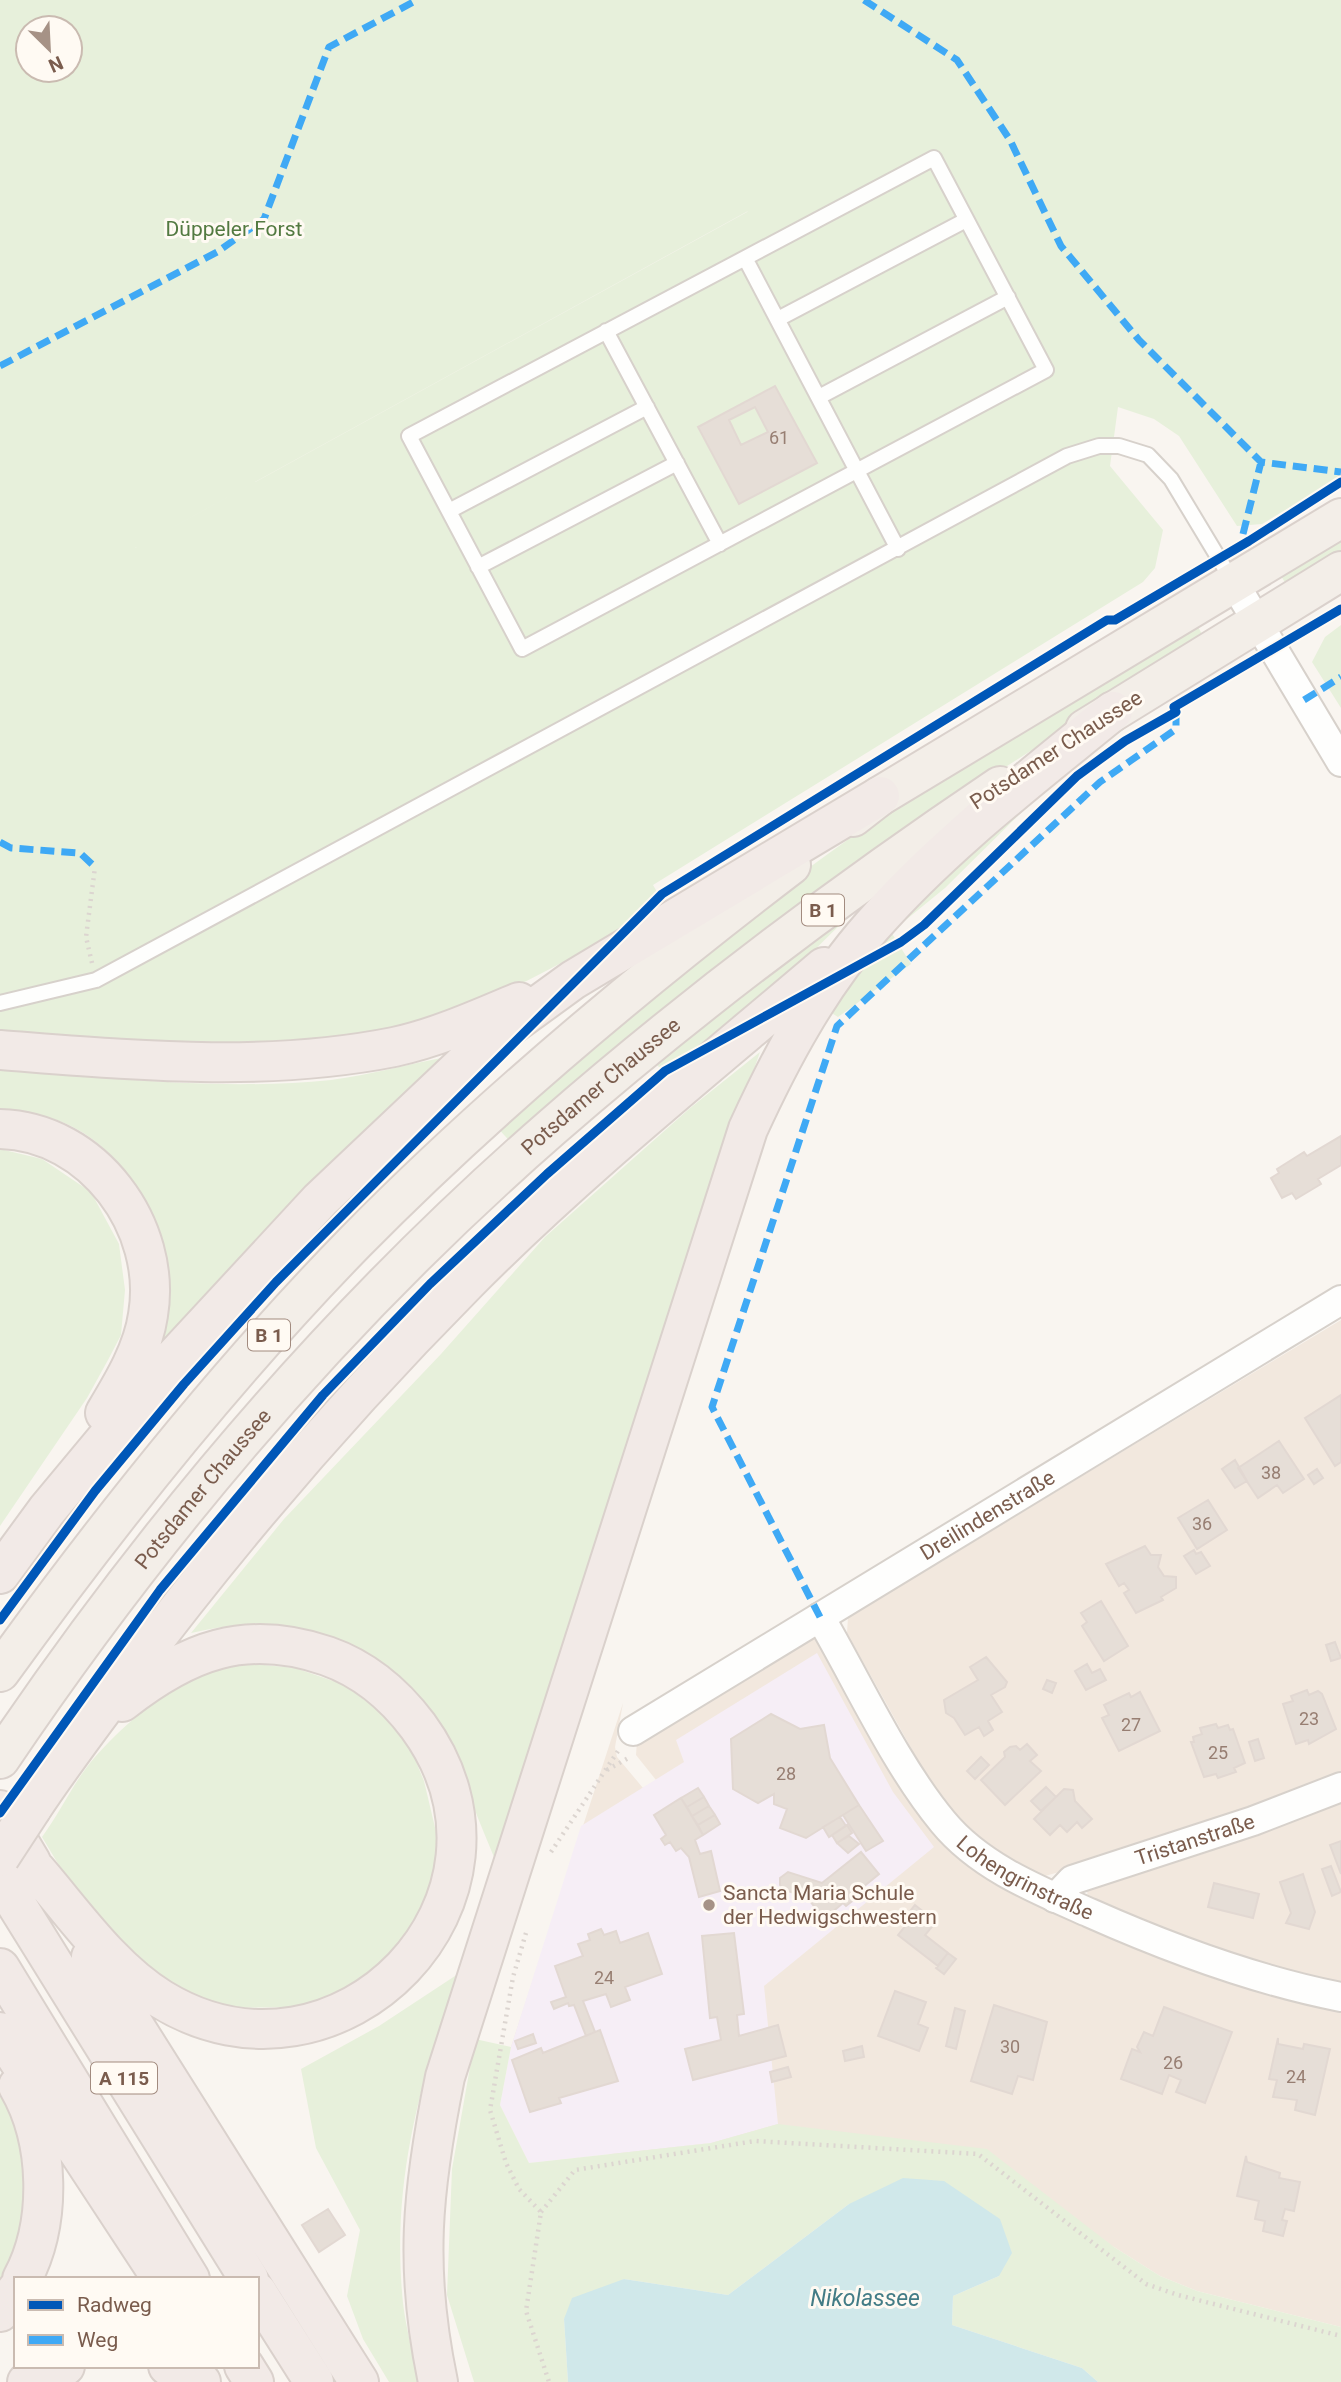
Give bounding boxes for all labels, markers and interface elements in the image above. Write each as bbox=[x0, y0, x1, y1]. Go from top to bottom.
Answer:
north arrow bbox=[14, 14, 84, 84]
text: N bbox=[45, 51, 67, 77]
park label: Düppeler Forst bbox=[166, 217, 303, 241]
house number: 61 bbox=[769, 427, 789, 448]
street label: Potsdamer Chaussee bbox=[966, 685, 1146, 815]
road number: B 1 bbox=[802, 894, 844, 926]
street label: Potsdamer Chaussee bbox=[517, 1013, 685, 1160]
road number: B 1 bbox=[248, 1320, 290, 1350]
street label: Potsdamer Chaussee bbox=[130, 1404, 276, 1574]
house number: 38 bbox=[1261, 1462, 1281, 1483]
street label: Dreilindenstraße bbox=[916, 1465, 1059, 1565]
house number: 36 bbox=[1192, 1513, 1212, 1534]
house number: 23 bbox=[1299, 1708, 1319, 1729]
house number: 27 bbox=[1121, 1714, 1141, 1735]
house number: 25 bbox=[1208, 1742, 1228, 1763]
house number: 28 bbox=[776, 1763, 796, 1784]
street label: Tristanstraße bbox=[1132, 1809, 1258, 1871]
street label: Lohengrinstraße bbox=[952, 1831, 1097, 1925]
place label: Sancta Maria Schule der Hedwigschwestern bbox=[723, 1881, 937, 1929]
marker: Sancta Maria Schule der Hedwigschwestern bbox=[701, 1897, 717, 1913]
house number: 24 bbox=[594, 1967, 614, 1988]
house number: 30 bbox=[1000, 2036, 1020, 2057]
house number: 26 bbox=[1163, 2052, 1183, 2073]
road number: A 115 bbox=[91, 2062, 157, 2094]
house number: 24 bbox=[1286, 2066, 1306, 2087]
legend bbox=[14, 2277, 259, 2368]
water label: Nikolassee bbox=[810, 2285, 920, 2312]
text: Radweg bbox=[77, 2293, 152, 2317]
text: Weg bbox=[77, 2328, 118, 2352]

